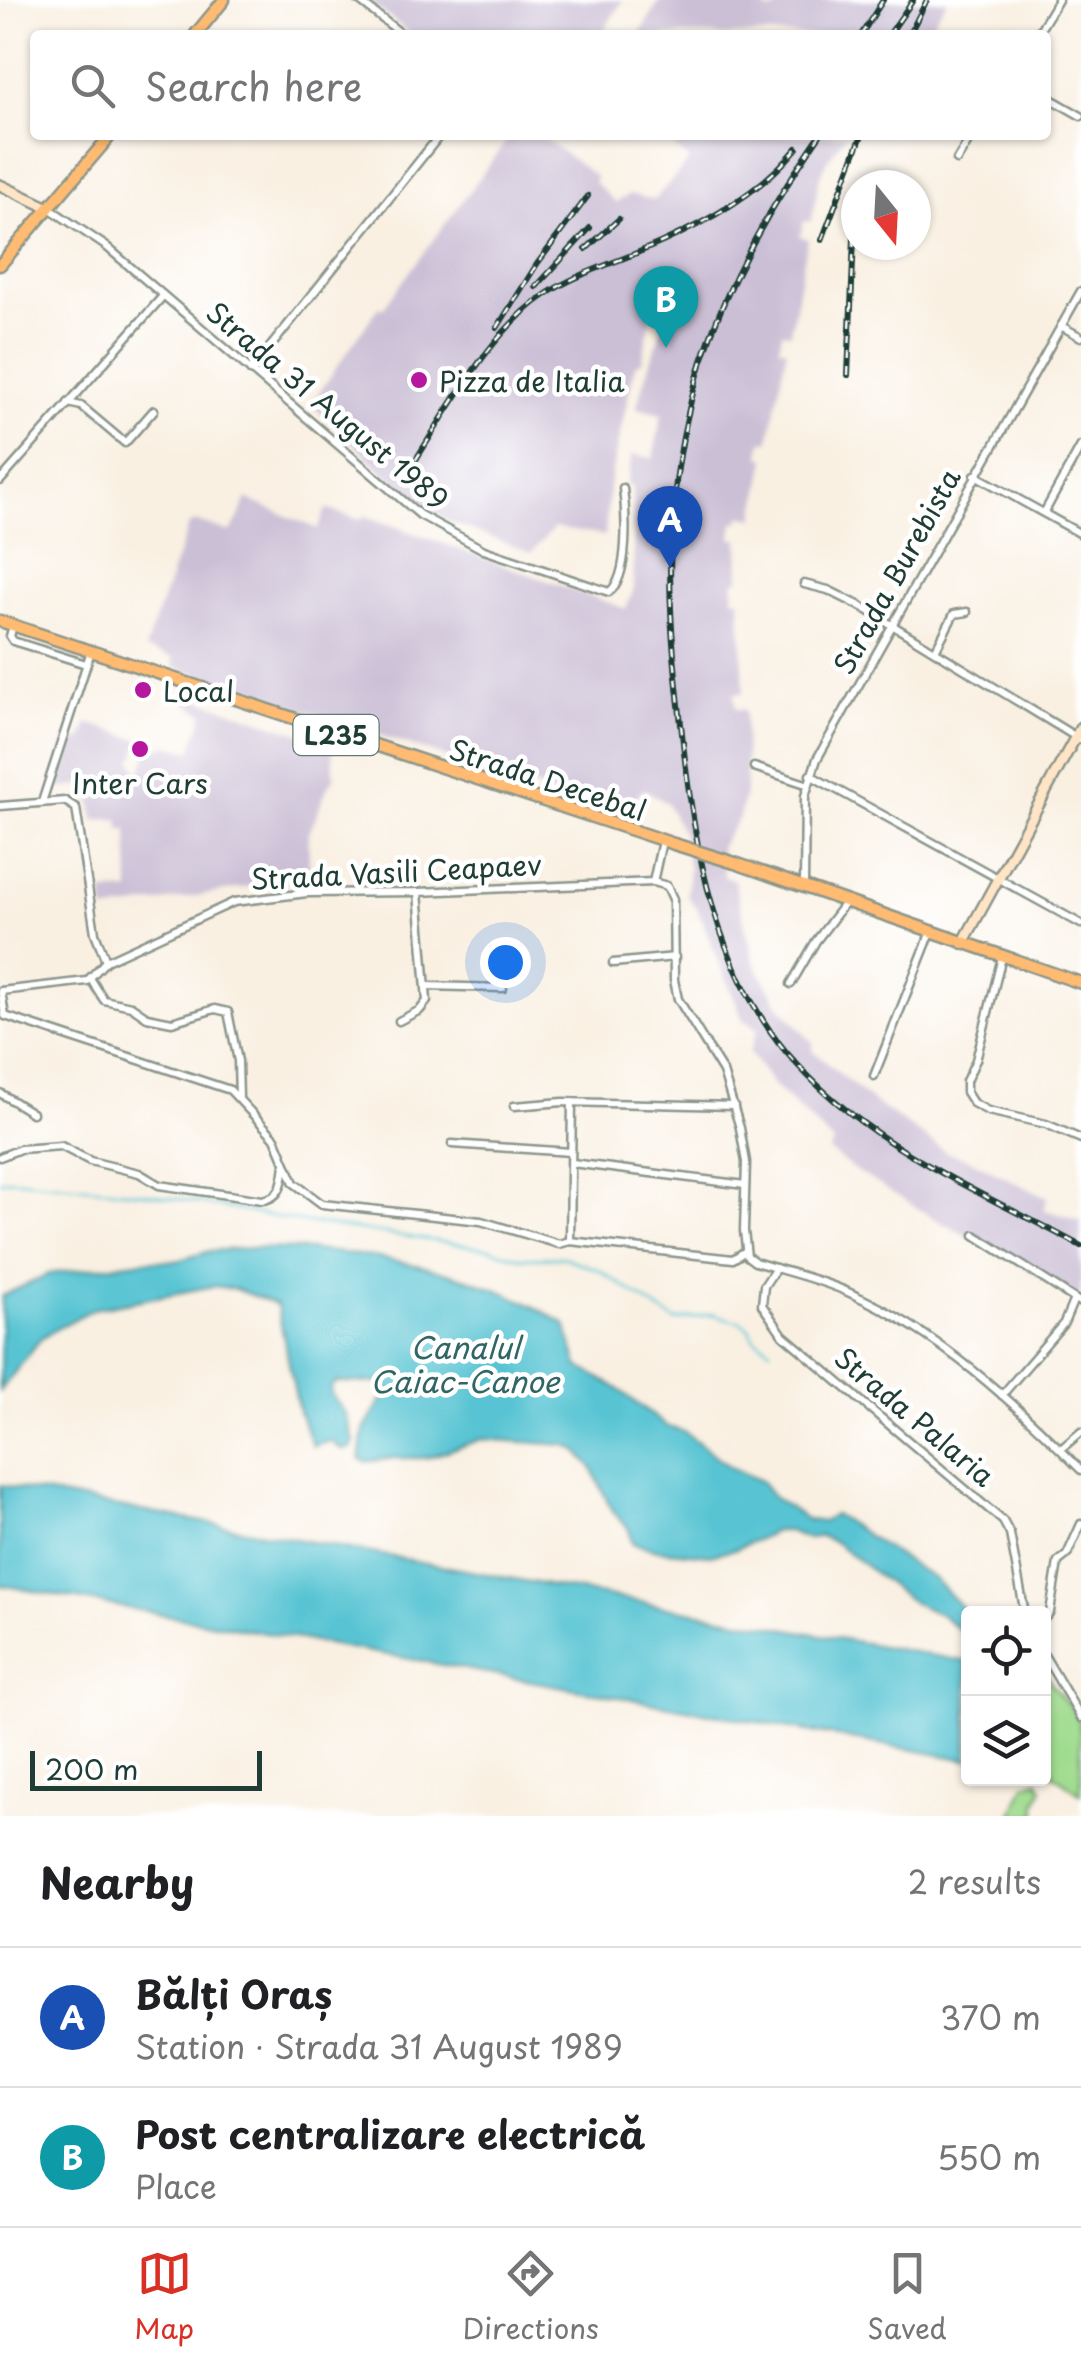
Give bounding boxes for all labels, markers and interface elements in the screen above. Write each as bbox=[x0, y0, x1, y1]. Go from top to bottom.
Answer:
search box bbox=[30, 30, 1051, 140]
text: Search here bbox=[145, 57, 362, 114]
icon: search bbox=[65, 58, 120, 113]
north arrow bbox=[841, 170, 931, 260]
pin: B bbox=[634, 266, 698, 348]
street label: Strada 31 August 1989 bbox=[197, 291, 459, 519]
place label: Pizza de Italia bbox=[439, 359, 625, 402]
marker: Pizza de Italia bbox=[408, 369, 430, 391]
street label: Strada Burebista bbox=[822, 460, 971, 682]
pin: A bbox=[638, 486, 702, 568]
place label: Local bbox=[163, 669, 234, 712]
marker: Local bbox=[132, 679, 154, 701]
road number: L235 bbox=[294, 715, 378, 755]
street label: Strada Decebal bbox=[444, 727, 652, 831]
marker: Inter Cars bbox=[129, 738, 151, 760]
place label: Inter Cars bbox=[72, 761, 208, 804]
street label: Strada Vasili Ceapaev bbox=[249, 842, 543, 900]
your location bbox=[480, 937, 531, 988]
water label: Canalul Caiac-Canoe bbox=[370, 1324, 561, 1403]
street label: Strada Palaria bbox=[825, 1336, 1005, 1496]
map controls bbox=[961, 1606, 1051, 1786]
button: locate bbox=[961, 1606, 1051, 1696]
button: layers bbox=[961, 1696, 1051, 1786]
scale bar bbox=[30, 1746, 262, 1790]
text: 200 m bbox=[45, 1747, 138, 1790]
text: Nearby bbox=[40, 1850, 194, 1913]
text: 2 results bbox=[908, 1857, 1041, 1905]
text: Bălți Oraș bbox=[135, 1965, 333, 2022]
text: A bbox=[60, 1993, 85, 2041]
text: 370 m bbox=[940, 1993, 1041, 2041]
text: Station · Strada 31 August 1989 bbox=[135, 2022, 623, 2070]
text: Post centralizare electrică bbox=[135, 2105, 645, 2162]
text: B bbox=[62, 2133, 83, 2181]
text: 550 m bbox=[937, 2133, 1041, 2181]
text: Place bbox=[135, 2162, 217, 2210]
tab: Map bbox=[134, 2246, 194, 2349]
tab: Directions bbox=[463, 2246, 599, 2349]
tab: Saved bbox=[867, 2246, 947, 2349]

